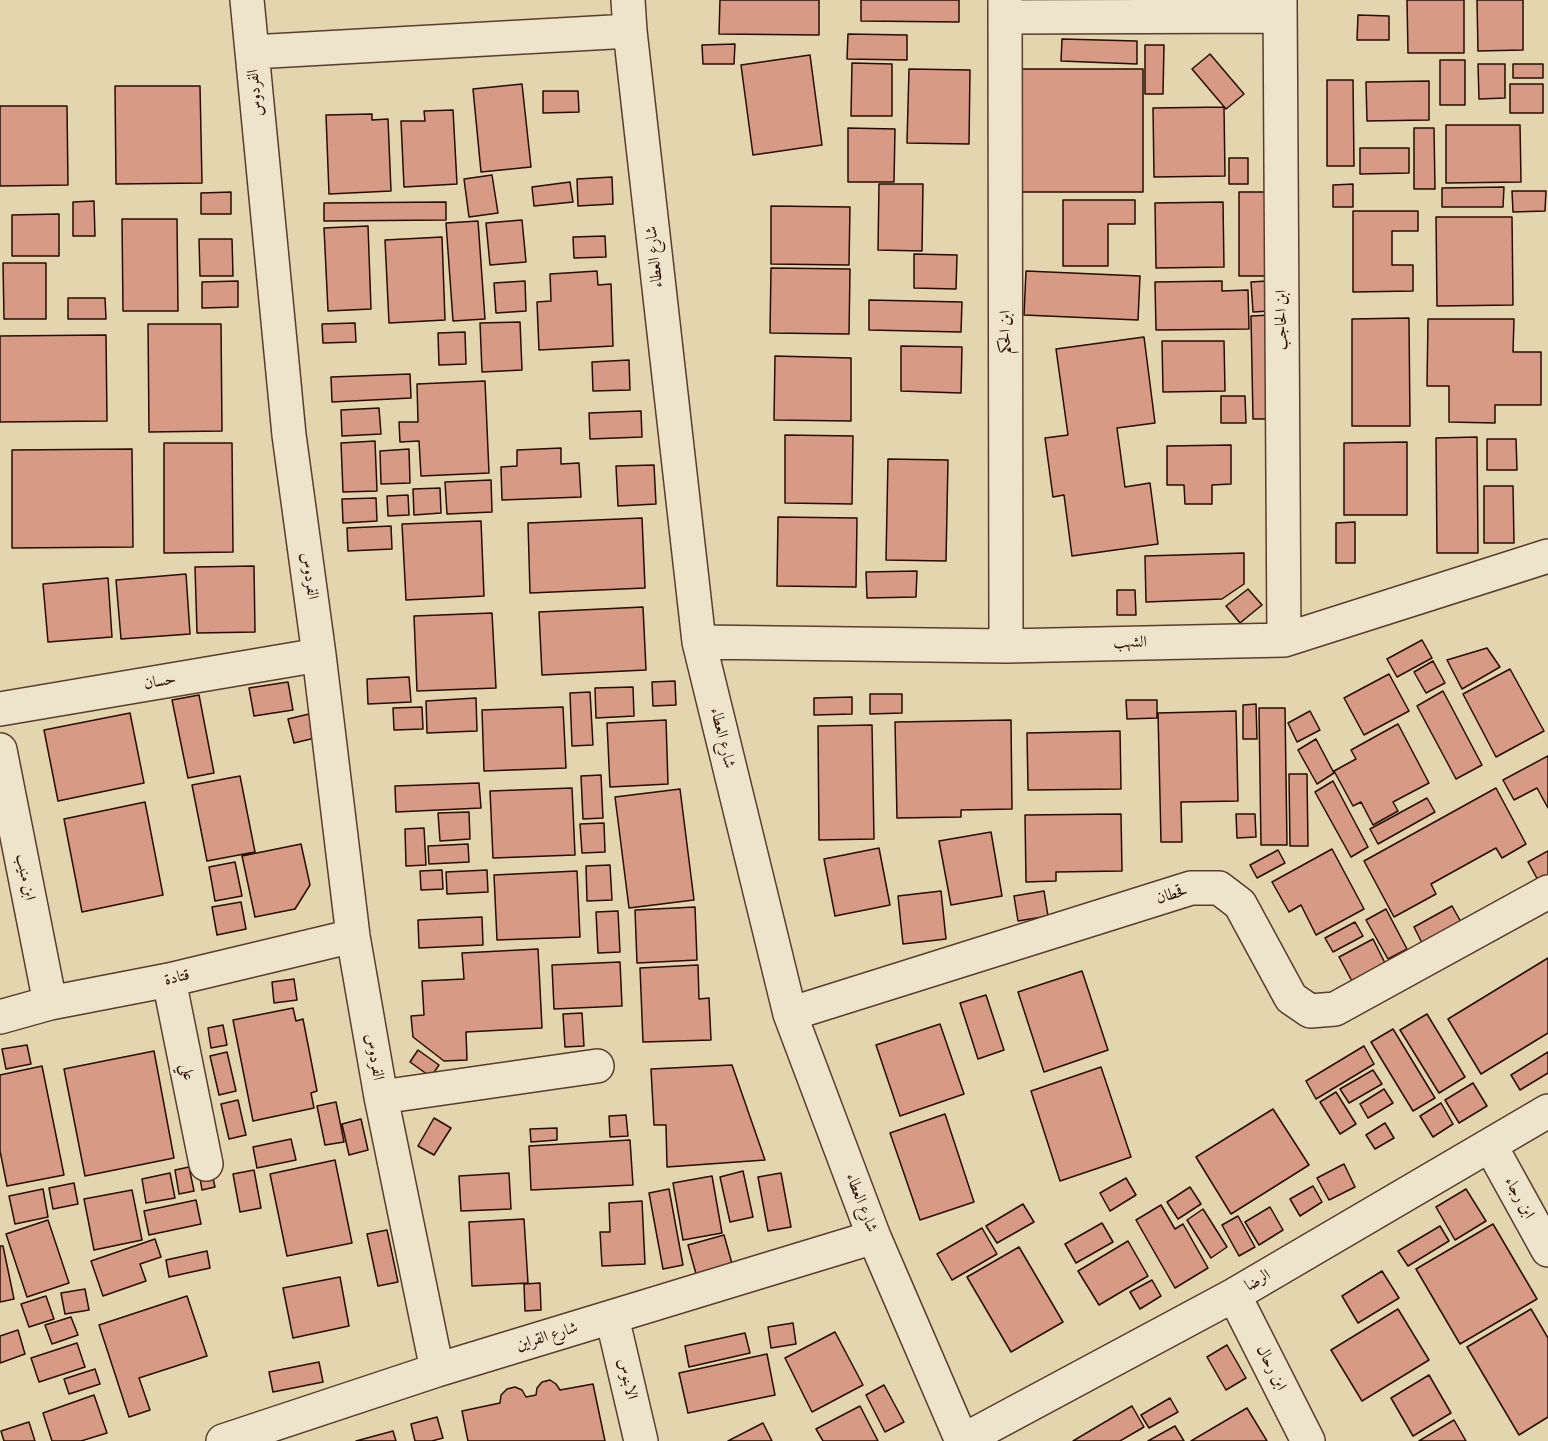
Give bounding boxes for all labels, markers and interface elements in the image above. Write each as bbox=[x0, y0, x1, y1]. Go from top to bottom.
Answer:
street label: الفردوس bbox=[244, 68, 268, 118]
street label: شارع العطاء bbox=[642, 225, 668, 289]
street label: ابن الحاجب bbox=[1272, 290, 1292, 350]
street label: ابن الحكم bbox=[996, 310, 1016, 354]
street label: الفردوس bbox=[296, 551, 322, 601]
street label: الشهب bbox=[1113, 633, 1147, 653]
street label: حسان bbox=[142, 670, 178, 694]
street label: شارع العطاء bbox=[705, 706, 739, 770]
street label: ابن منيب bbox=[11, 852, 39, 902]
street label: قحطان bbox=[1154, 881, 1190, 909]
street label: قتادة bbox=[162, 966, 192, 990]
street label: الفردوس bbox=[360, 1032, 388, 1082]
street label: علي bbox=[176, 1062, 198, 1082]
street label: شارع العطاء bbox=[841, 1171, 881, 1235]
street label: ابن رجاء bbox=[1500, 1174, 1538, 1222]
street label: الرضا bbox=[1242, 1266, 1274, 1296]
street label: شارع القراين bbox=[514, 1318, 580, 1356]
street label: ابن رحال bbox=[1251, 1342, 1291, 1394]
street label: الابنوس bbox=[613, 1356, 641, 1402]

